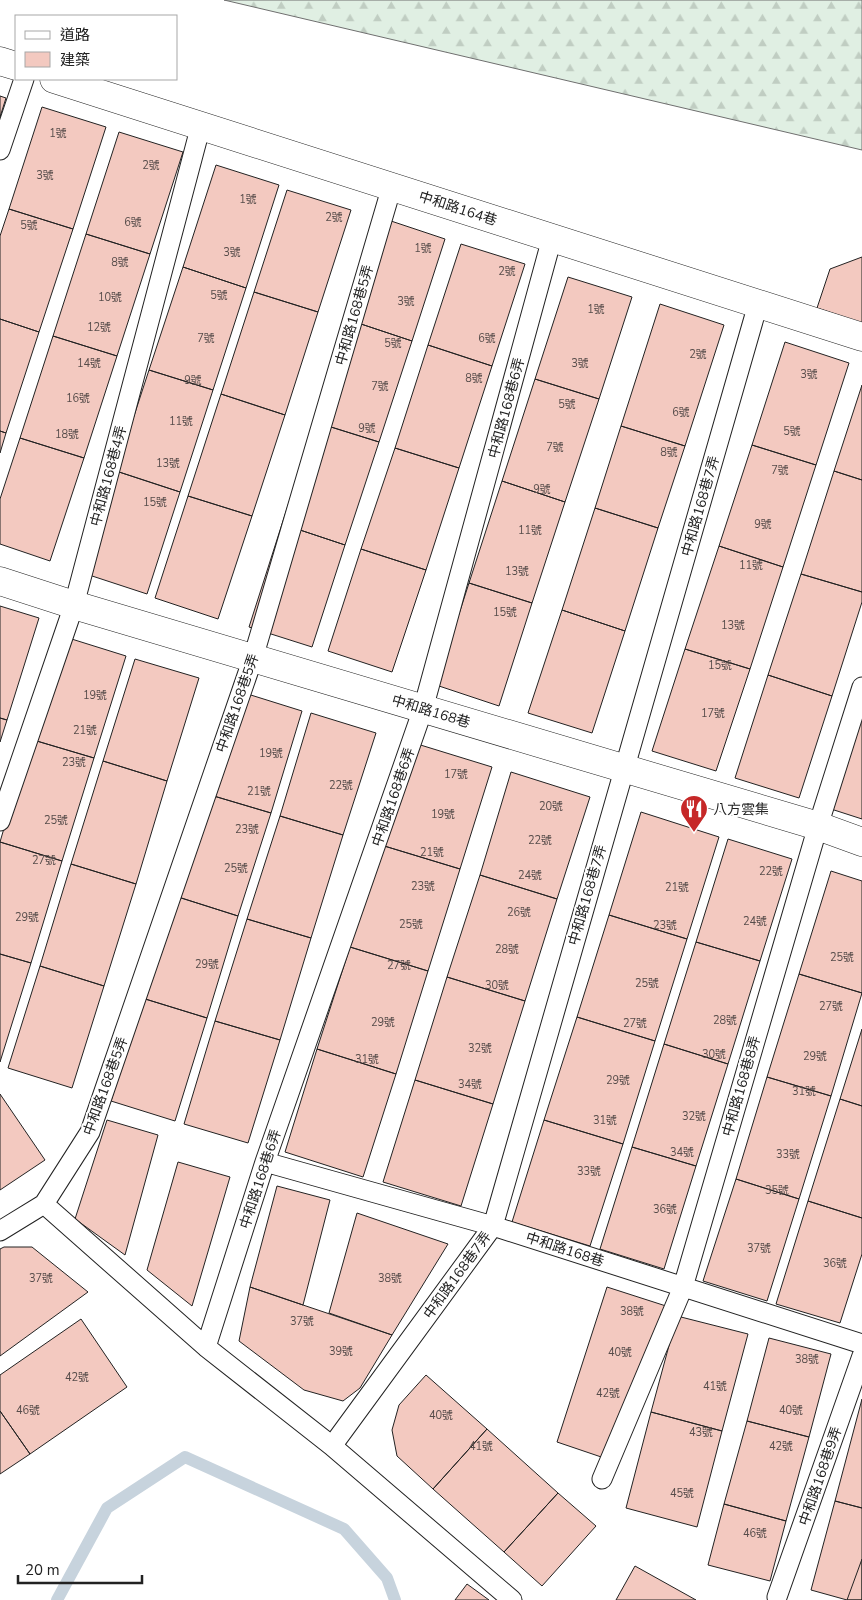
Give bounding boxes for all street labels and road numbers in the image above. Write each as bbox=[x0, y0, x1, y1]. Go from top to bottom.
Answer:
street label: 中和路164巷 bbox=[416, 187, 499, 230]
street label: 中和路168巷5弄 bbox=[331, 263, 378, 368]
street label: 中和路168巷6弄 bbox=[484, 356, 529, 461]
street label: 中和路168巷4弄 bbox=[86, 424, 131, 529]
street label: 中和路168巷7弄 bbox=[677, 454, 724, 559]
street label: 中和路168巷5弄 bbox=[212, 651, 263, 755]
street label: 中和路168巷 bbox=[389, 691, 472, 732]
street label: 中和路168巷6弄 bbox=[368, 745, 419, 849]
street label: 中和路168巷7弄 bbox=[564, 843, 611, 948]
street label: 中和路168巷5弄 bbox=[79, 1034, 132, 1138]
street label: 中和路168巷8弄 bbox=[718, 1034, 765, 1139]
street label: 中和路168巷6弄 bbox=[235, 1127, 286, 1231]
street label: 中和路168巷7弄 bbox=[419, 1228, 496, 1323]
street label: 中和路168巷 bbox=[523, 1228, 606, 1271]
street label: 中和路168巷9弄 bbox=[795, 1424, 846, 1528]

